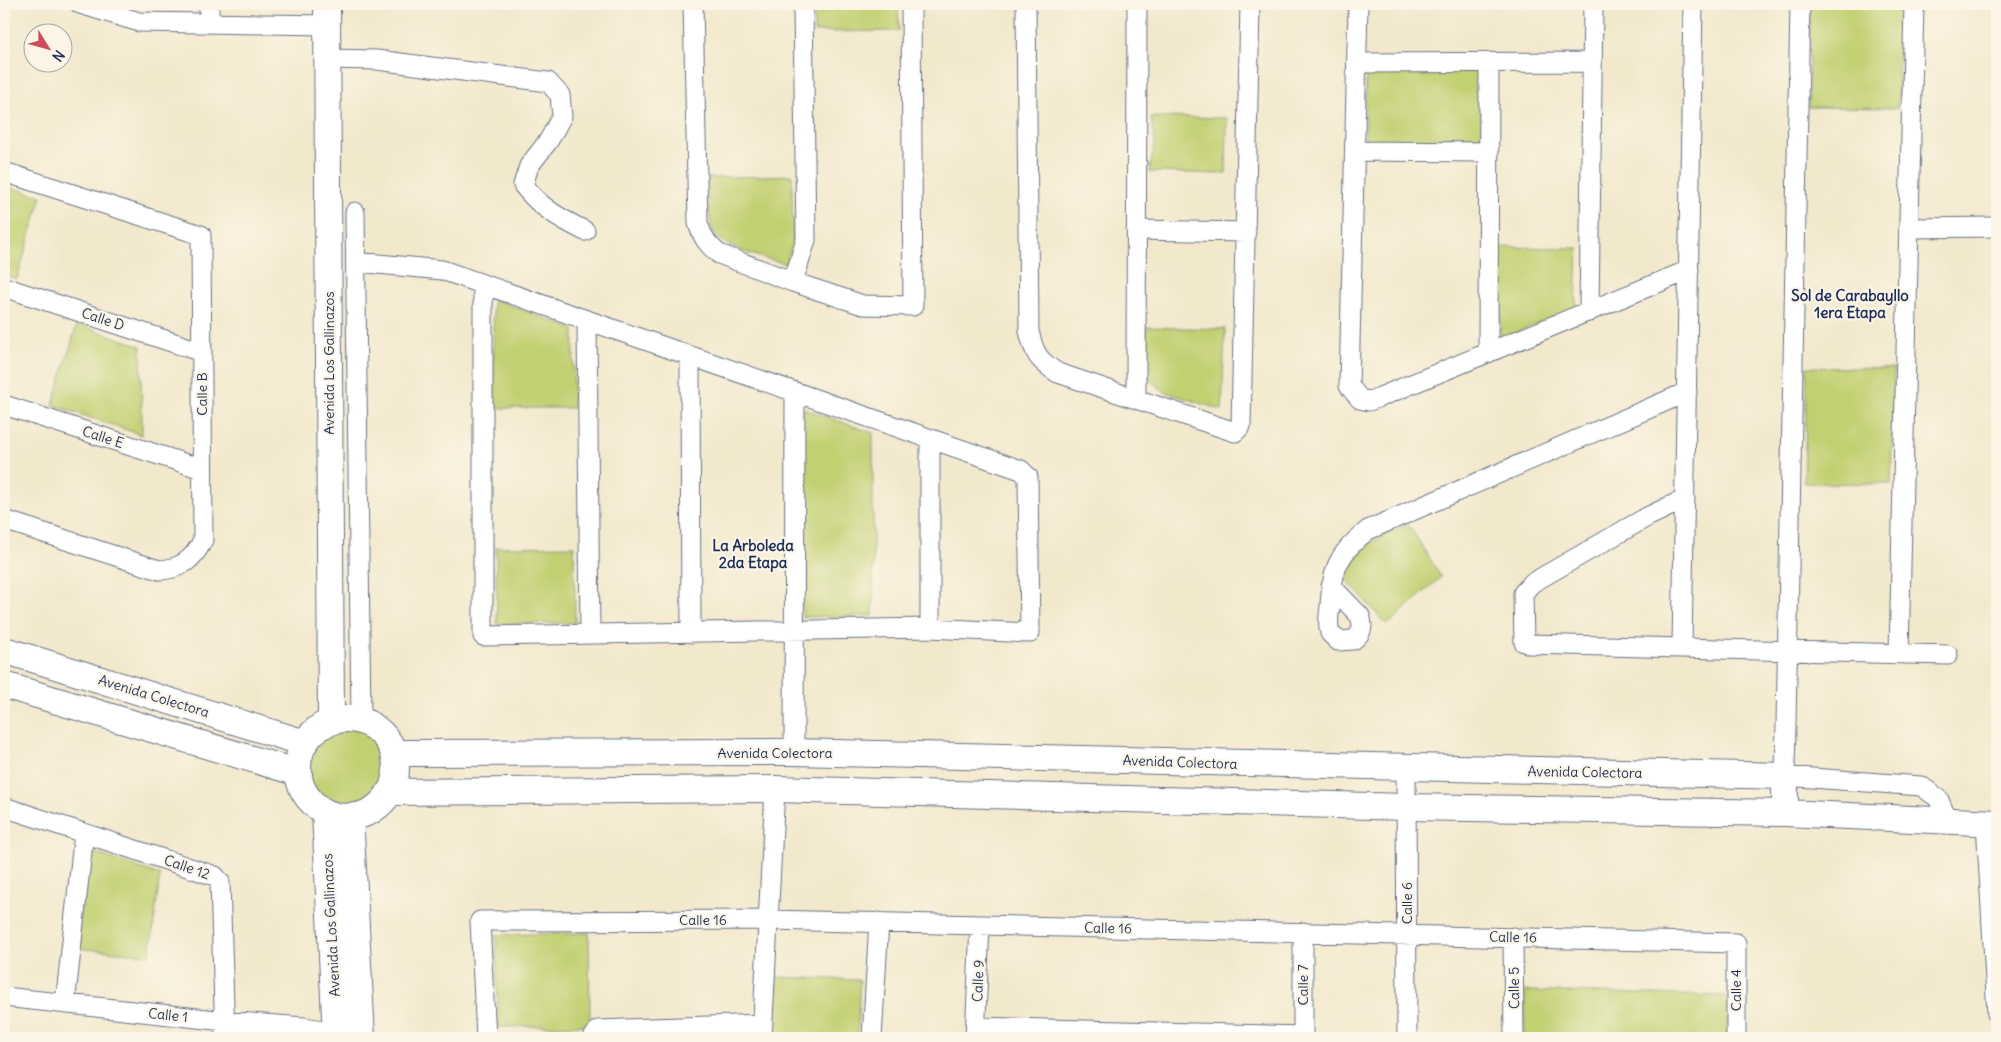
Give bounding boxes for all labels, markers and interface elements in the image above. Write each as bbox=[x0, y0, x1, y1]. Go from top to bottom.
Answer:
north arrow bbox=[22, 22, 72, 72]
text: N bbox=[48, 47, 68, 65]
district label: Sol de Carabayllo 1era Etapa bbox=[1791, 286, 1909, 323]
street label: Avenida Los Gallinazos bbox=[320, 291, 338, 435]
street label: Calle D bbox=[79, 304, 127, 334]
street label: Calle B bbox=[193, 372, 211, 416]
street label: Calle E bbox=[80, 422, 126, 452]
district label: La Arboleda 2da Etapa bbox=[712, 536, 794, 573]
street label: Avenida Colectora bbox=[96, 671, 212, 721]
street label: Avenida Colectora bbox=[718, 744, 832, 762]
street label: Avenida Colectora bbox=[1122, 751, 1238, 773]
street label: Avenida Colectora bbox=[1527, 762, 1643, 782]
street label: Calle 12 bbox=[162, 851, 213, 883]
street label: Avenida Los Gallinazos bbox=[318, 853, 344, 997]
street label: Calle 6 bbox=[1398, 882, 1416, 924]
street label: Calle 16 bbox=[679, 911, 727, 929]
street label: Calle 16 bbox=[1084, 919, 1132, 937]
street label: Calle 16 bbox=[1489, 928, 1537, 946]
street label: Calle 9 bbox=[968, 960, 988, 1002]
street label: Calle 7 bbox=[1294, 964, 1312, 1006]
street label: Calle 5 bbox=[1505, 967, 1523, 1009]
street label: Calle 4 bbox=[1727, 969, 1745, 1011]
street label: Calle 1 bbox=[147, 1004, 189, 1026]

